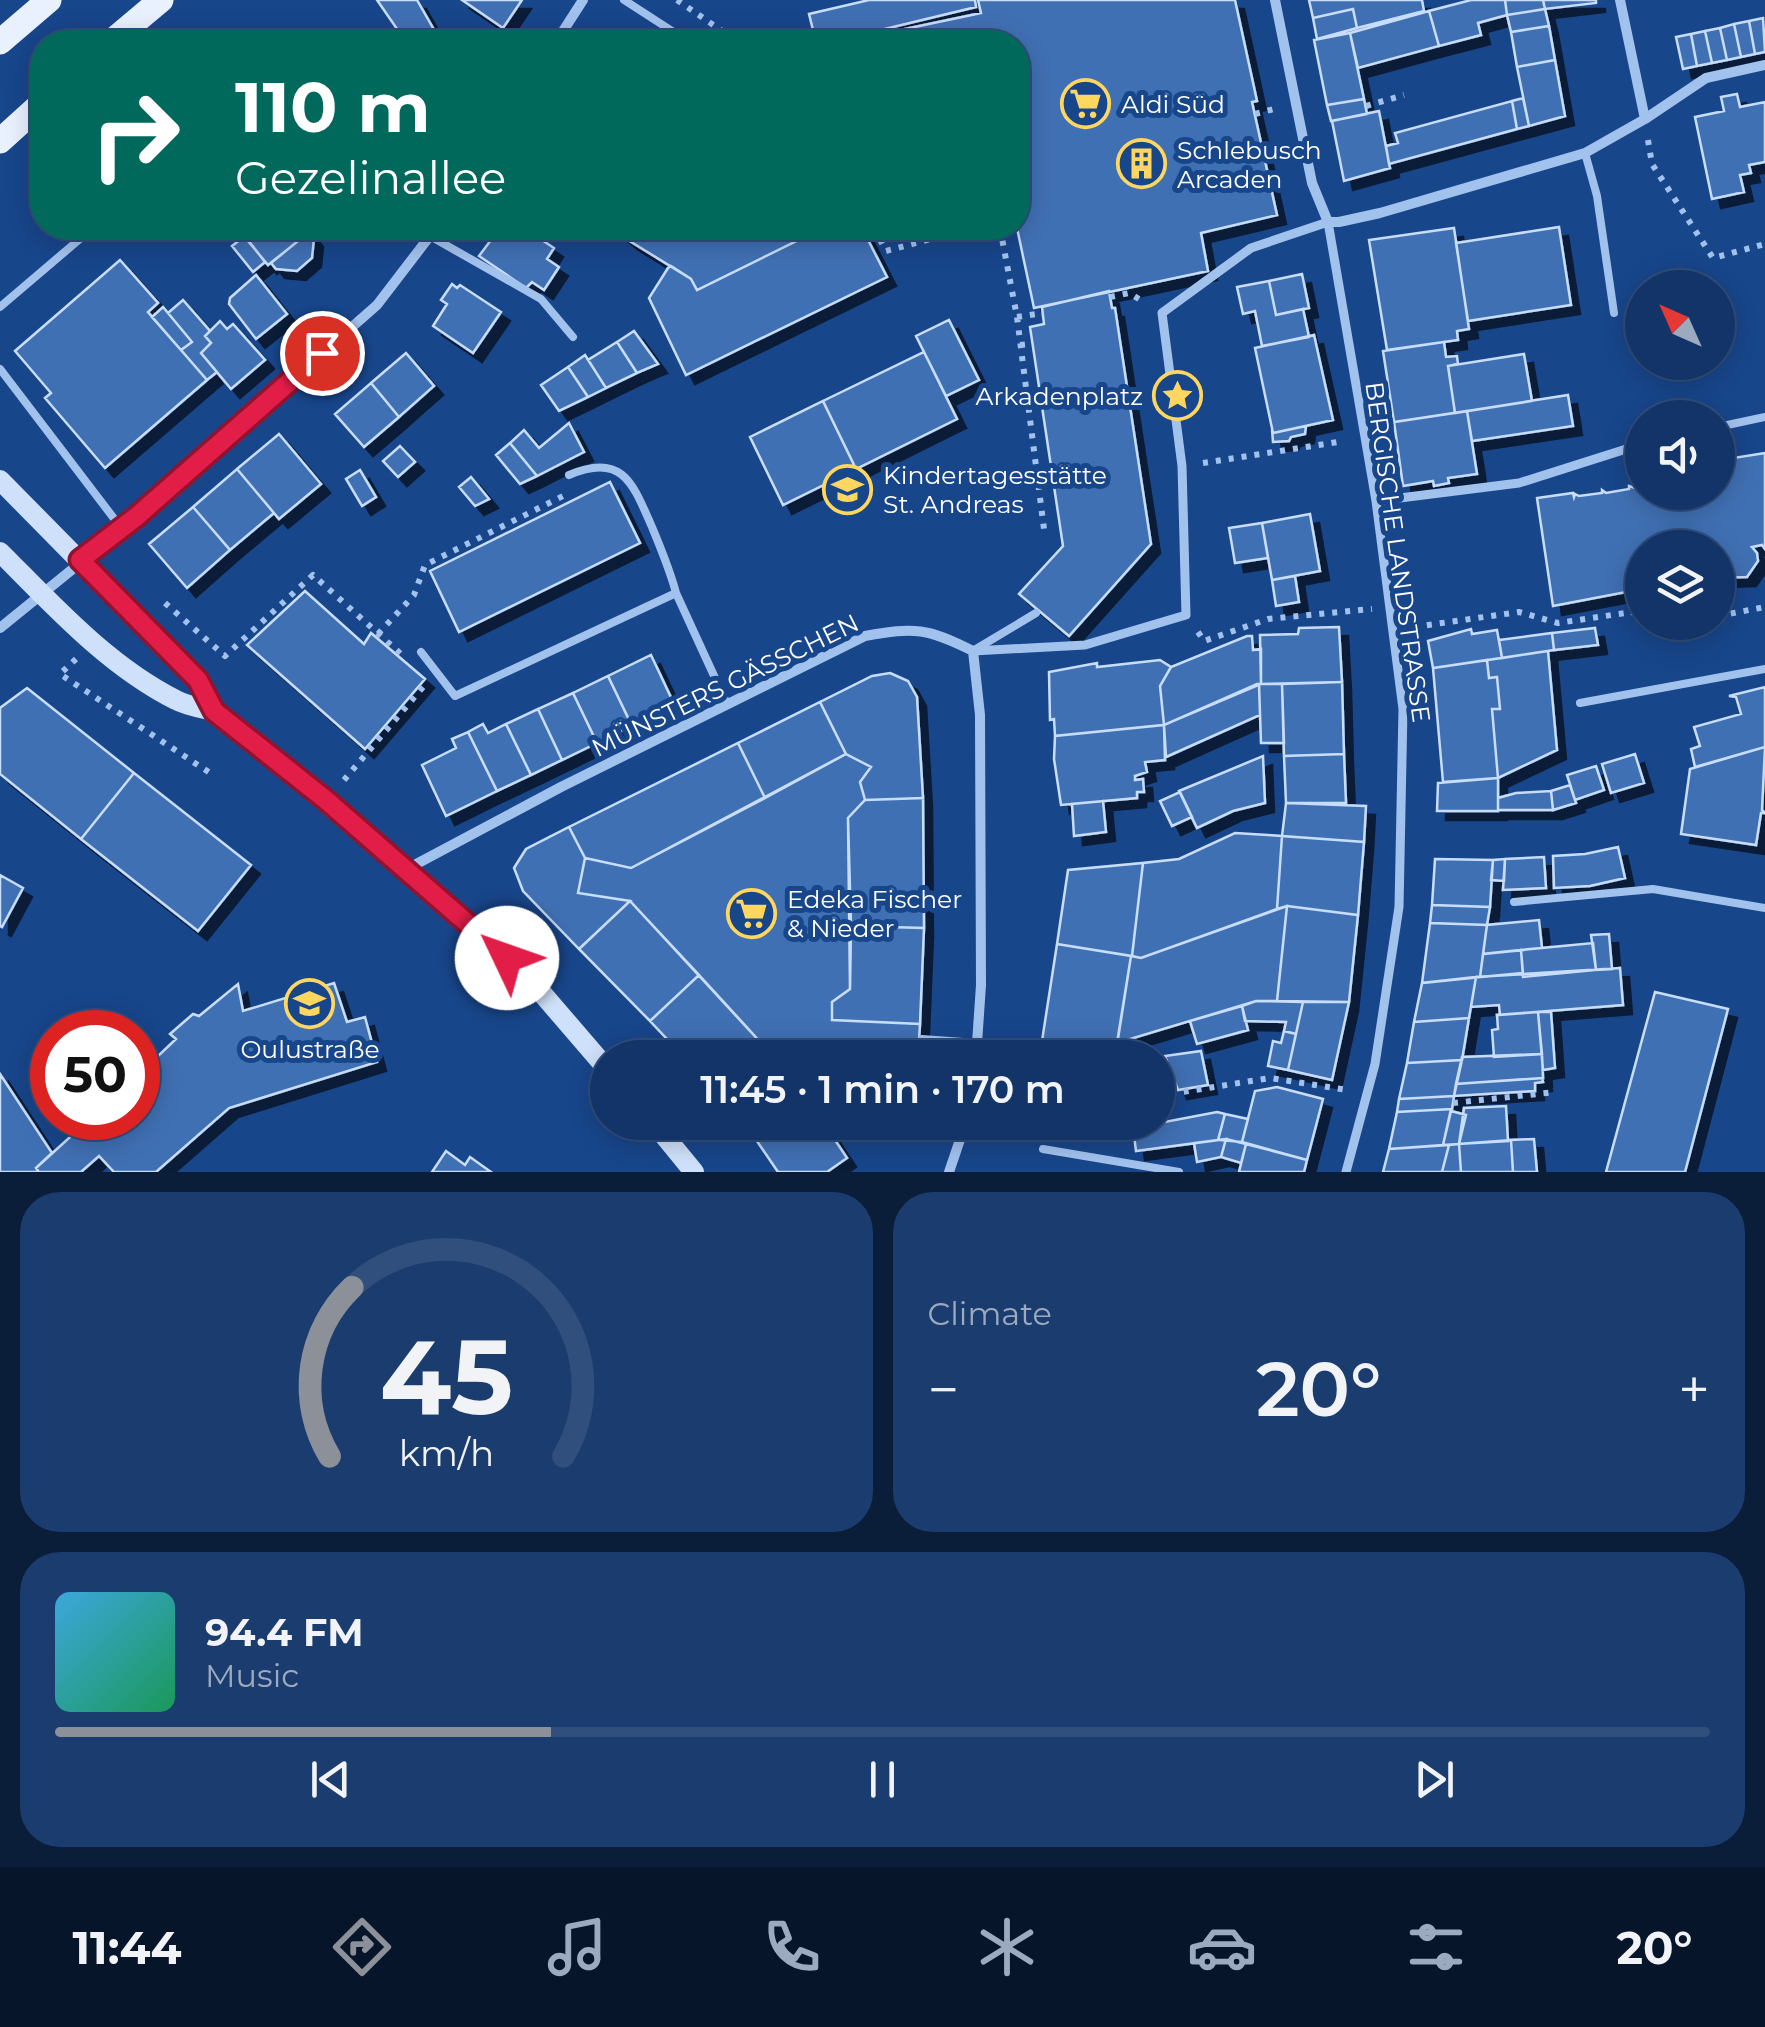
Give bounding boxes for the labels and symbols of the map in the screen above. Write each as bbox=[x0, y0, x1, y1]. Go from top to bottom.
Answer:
supermarket icon: Aldi Süd bbox=[1060, 78, 1112, 130]
place label: Aldi Süd bbox=[1121, 89, 1225, 119]
place label: Schlebusch Arcaden bbox=[1177, 135, 1322, 194]
building icon: Schlebusch Arcaden bbox=[1116, 138, 1168, 190]
north arrow bbox=[1625, 270, 1735, 380]
pin bbox=[280, 311, 365, 396]
place icon: Arkadenplatz bbox=[1152, 370, 1204, 422]
street label: BERGISCHE LANDSTRASSE bbox=[1359, 380, 1437, 724]
place label: Arkadenplatz bbox=[975, 381, 1143, 411]
place label: Kindertagesstätte St. Andreas bbox=[883, 460, 1107, 519]
school or university icon: Kindertagesstätte St. Andreas bbox=[822, 463, 874, 515]
street label: MÜNSTERS GÄSSCHEN bbox=[587, 607, 863, 763]
place label: Edeka Fischer & Nieder bbox=[787, 884, 962, 943]
supermarket icon: Edeka Fischer & Nieder bbox=[726, 887, 778, 939]
position arrow bbox=[455, 906, 559, 1010]
school or university icon: Oulustraße bbox=[284, 977, 336, 1029]
speed limit sign: 50 bbox=[30, 1010, 160, 1140]
place label: Oulustraße bbox=[240, 1034, 380, 1064]

